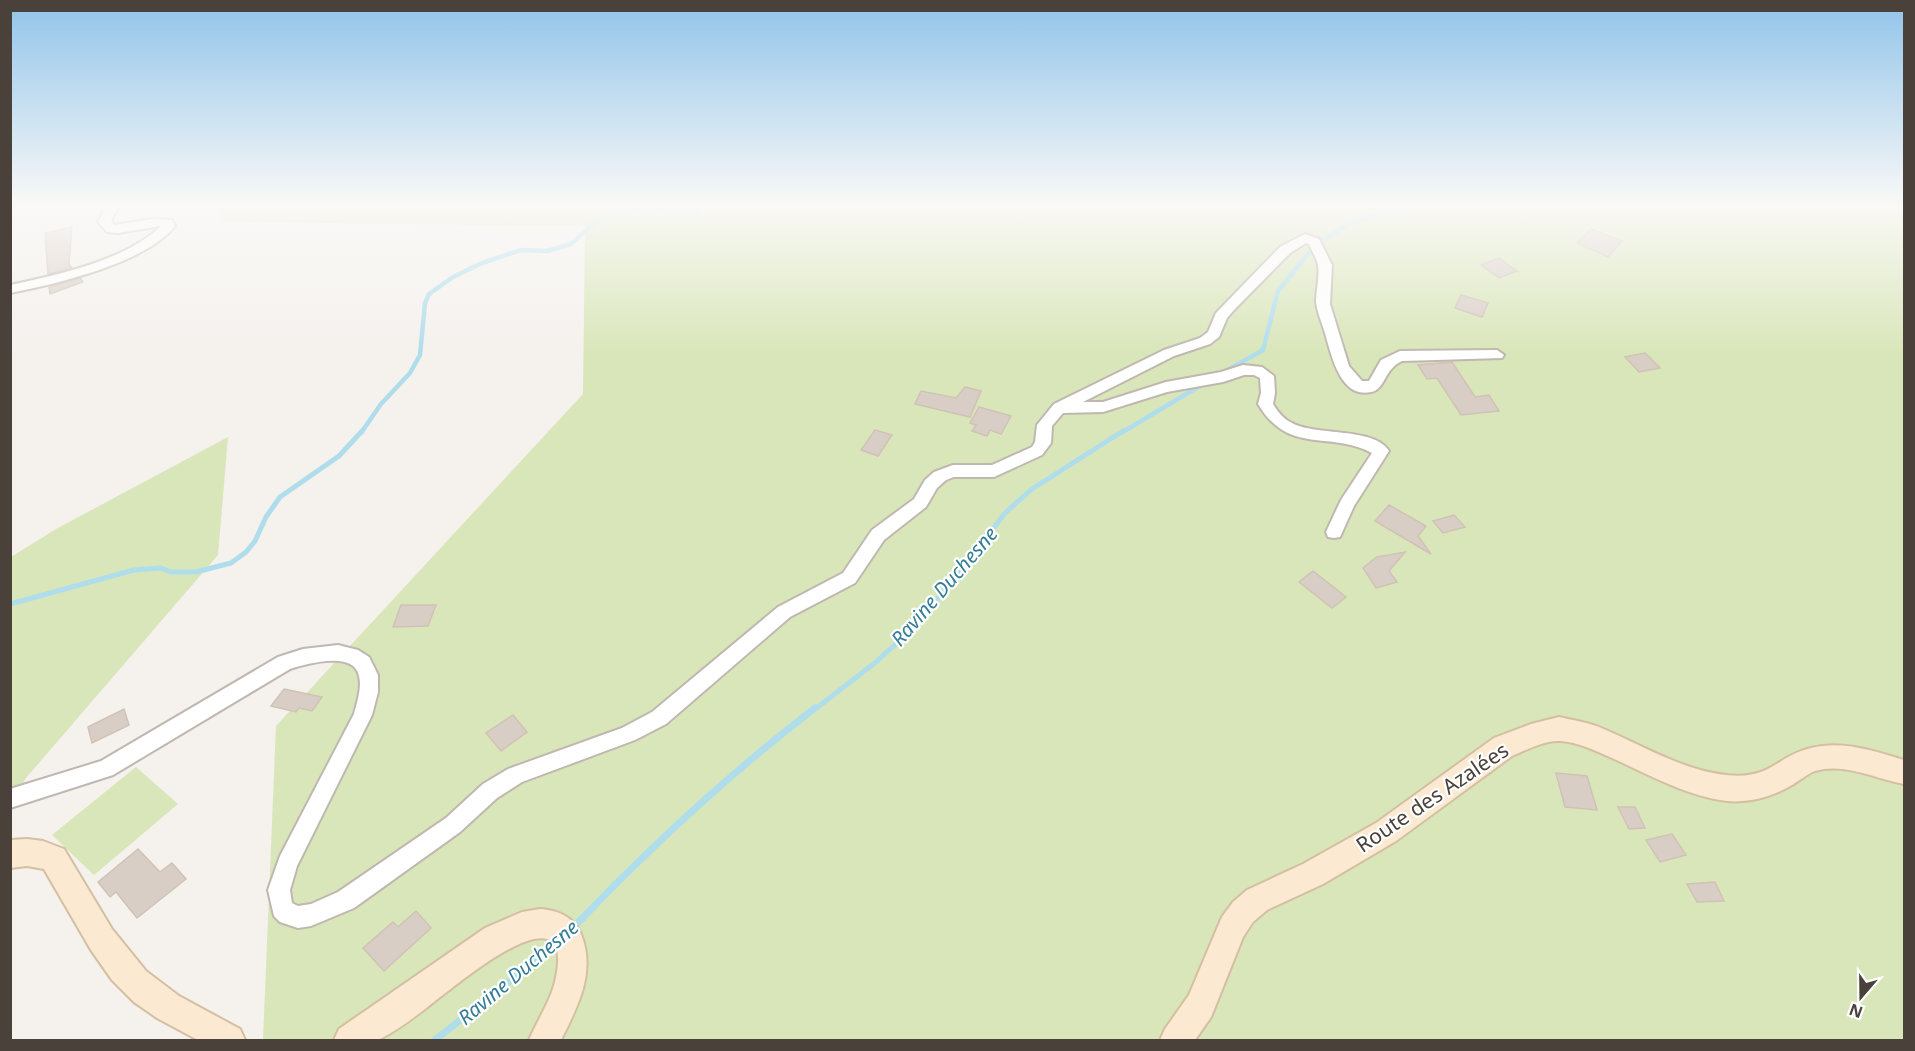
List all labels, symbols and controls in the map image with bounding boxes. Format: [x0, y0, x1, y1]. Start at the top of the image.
water label: Ravine Duchesne [885, 521, 1003, 651]
street label: Route des Azalées [1350, 736, 1514, 858]
water label: Ravine Duchesne [452, 913, 584, 1030]
north arrow [1831, 967, 1891, 1027]
text: N [1846, 999, 1866, 1024]

